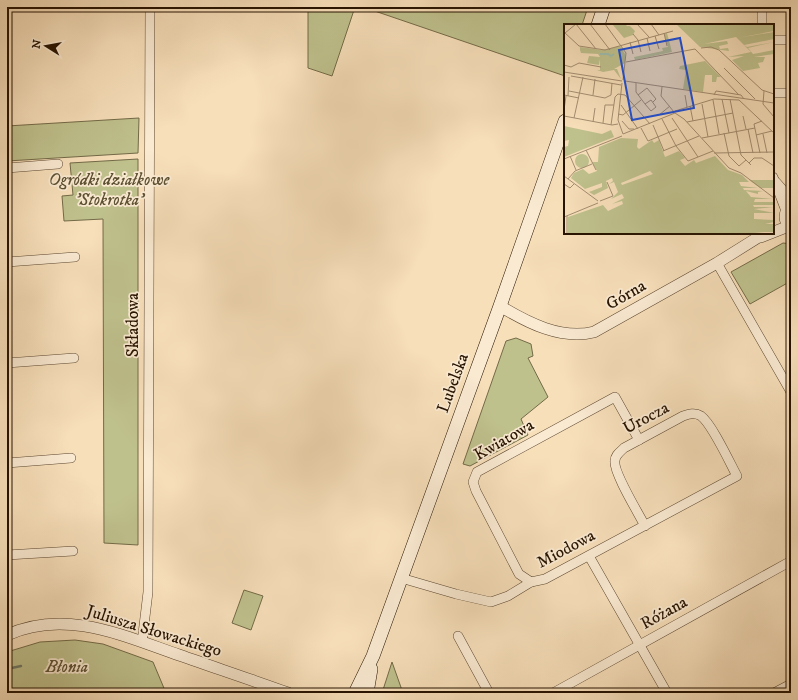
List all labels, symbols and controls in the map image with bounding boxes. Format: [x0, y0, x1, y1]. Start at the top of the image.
inset map [564, 24, 774, 234]
north arrow [26, 26, 66, 66]
text: N [29, 39, 45, 50]
park label: Ogródki działkowe 'Stokrotka' [49, 169, 170, 211]
street label: Górna [602, 274, 651, 315]
street label: Składowa [122, 292, 144, 357]
street label: Lubelska [432, 349, 474, 416]
street label: Urocza [619, 396, 674, 439]
street label: Kwiatowa [470, 414, 539, 466]
street label: Miodowa [533, 524, 600, 574]
street label: Różana [637, 591, 692, 635]
street label: Juliusza Słowackiego [82, 599, 224, 662]
park label: Błonia [45, 656, 88, 678]

